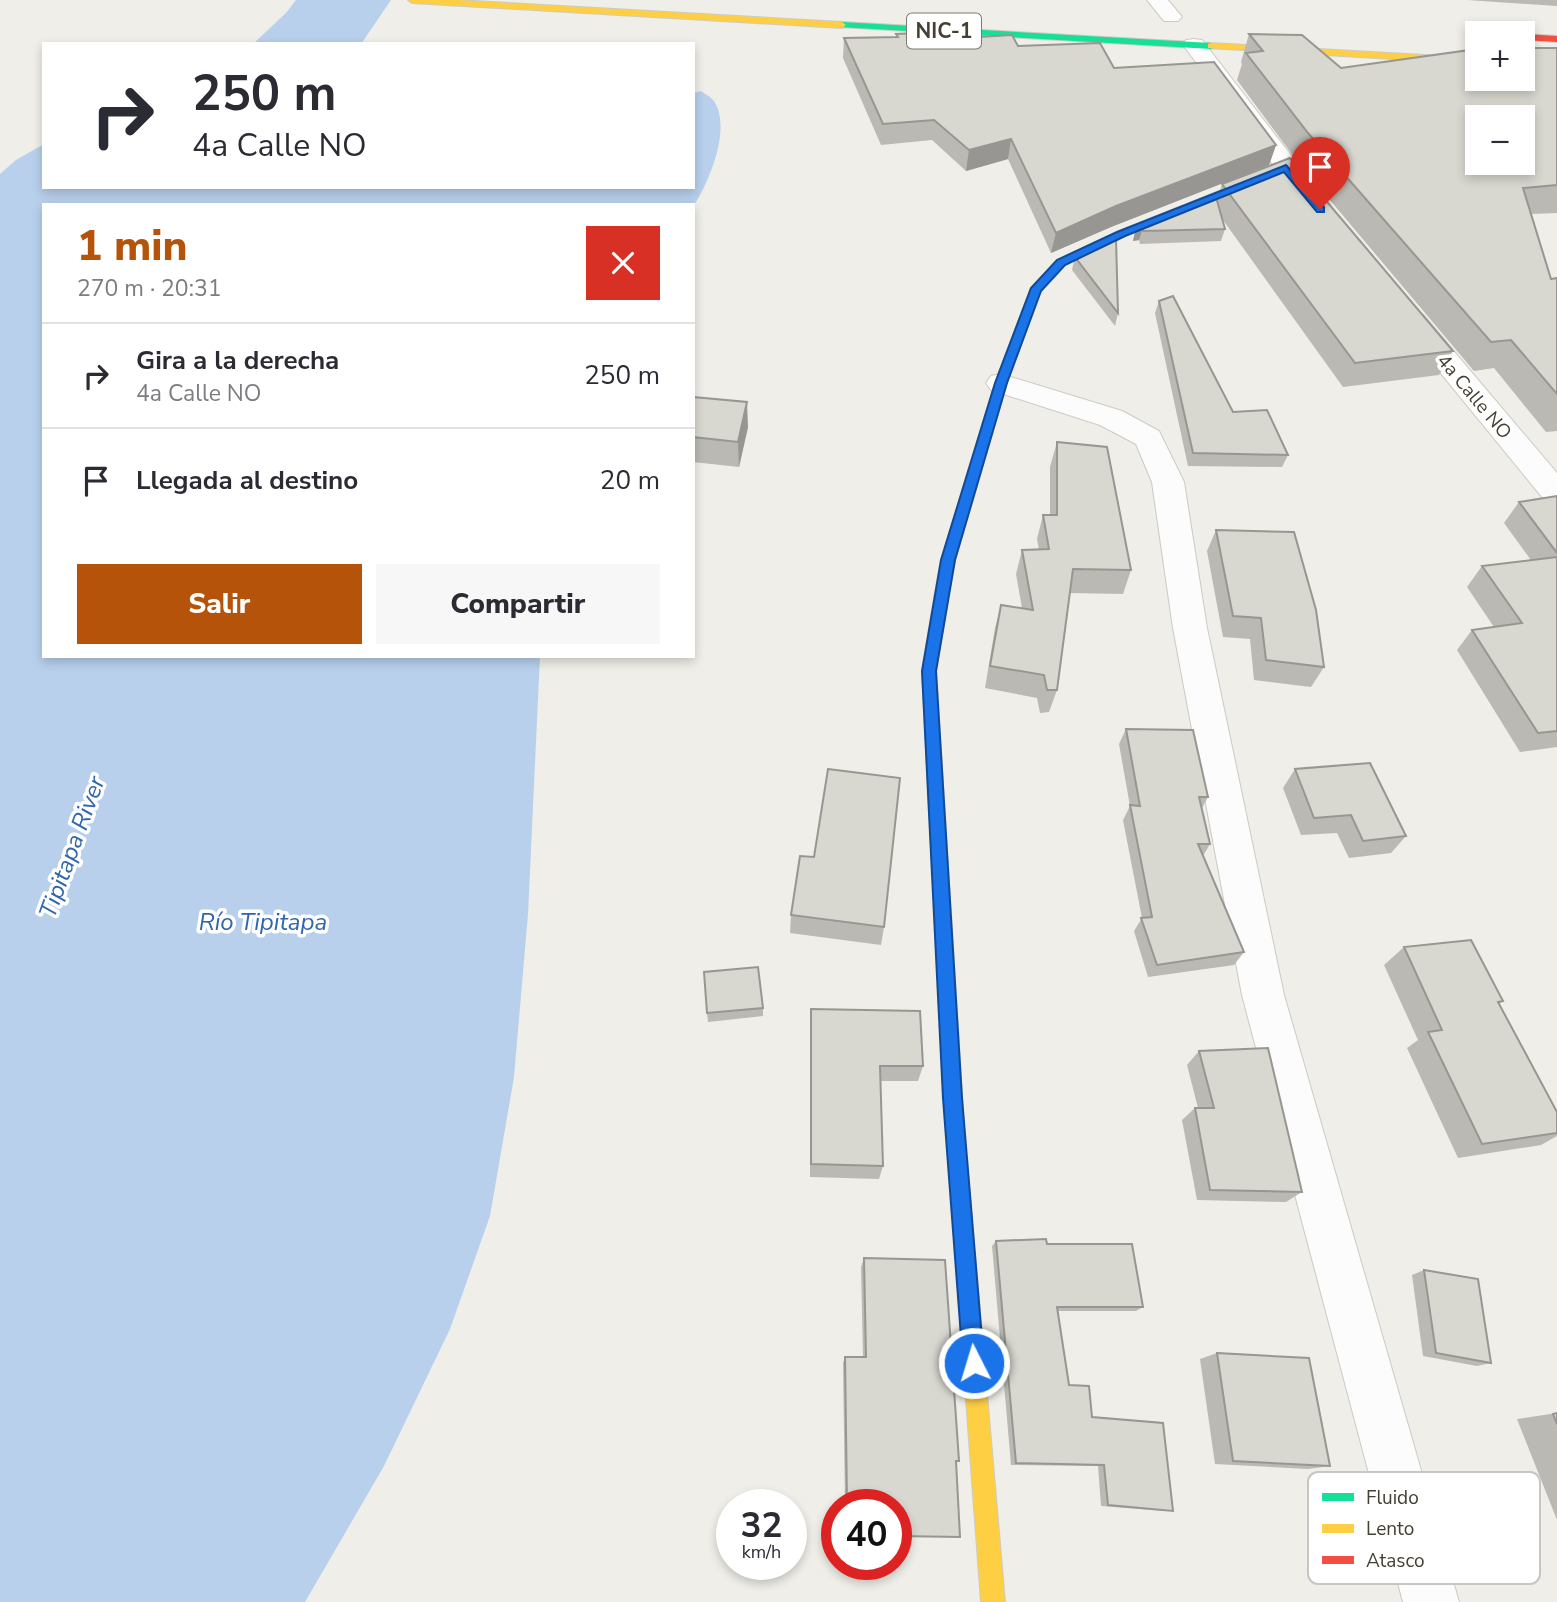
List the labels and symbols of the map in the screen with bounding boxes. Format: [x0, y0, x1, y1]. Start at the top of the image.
road number: NIC-1 [907, 14, 981, 48]
pin [1290, 137, 1350, 209]
street label: 4a Calle NO [1431, 349, 1518, 445]
water label: Tipitapa River [32, 770, 113, 922]
water label: Río Tipitapa [199, 906, 327, 938]
position arrow [937, 1326, 1011, 1400]
legend [1308, 1472, 1540, 1584]
text: Fluido [1366, 1485, 1419, 1511]
speed limit sign: 40 [821, 1489, 912, 1580]
text: Lento [1366, 1516, 1414, 1542]
text: Atasco [1366, 1548, 1425, 1574]

